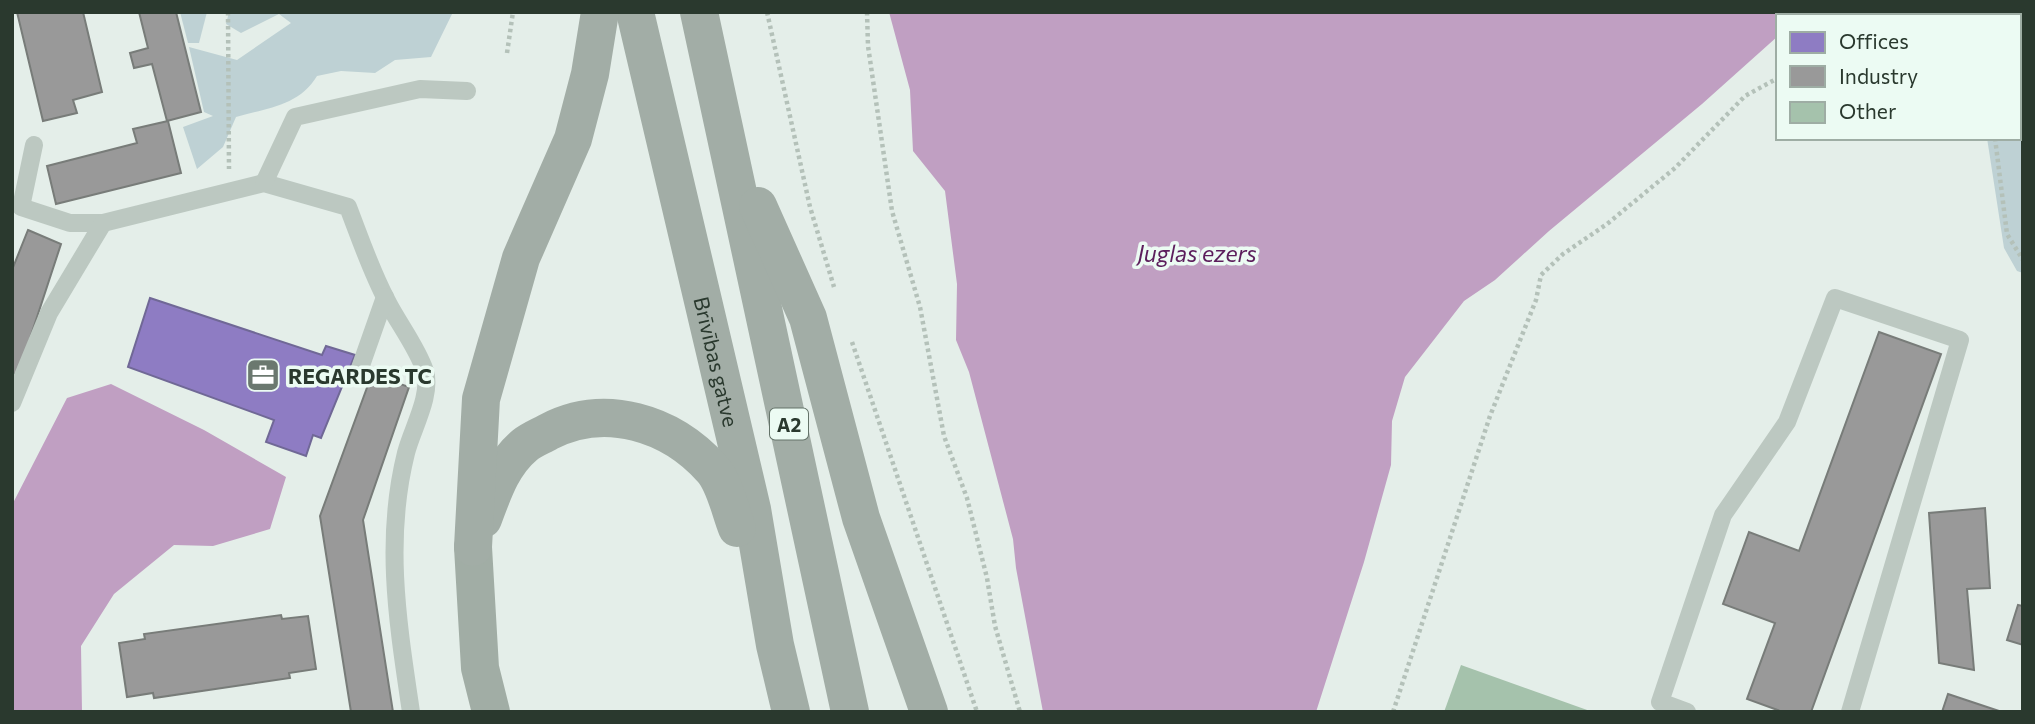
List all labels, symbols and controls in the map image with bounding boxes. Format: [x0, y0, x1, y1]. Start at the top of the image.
legend [1776, 14, 2021, 140]
text: Offices [1839, 28, 1909, 53]
text: Industry [1839, 63, 1918, 88]
text: Other [1839, 98, 1896, 123]
water label: Juglas ezers [1135, 239, 1257, 267]
street label: Brīvības gatve [690, 294, 745, 429]
office icon: REGARDES TC [244, 356, 282, 394]
place label: REGARDES TC [288, 363, 432, 388]
road number: A2 [770, 408, 808, 440]

